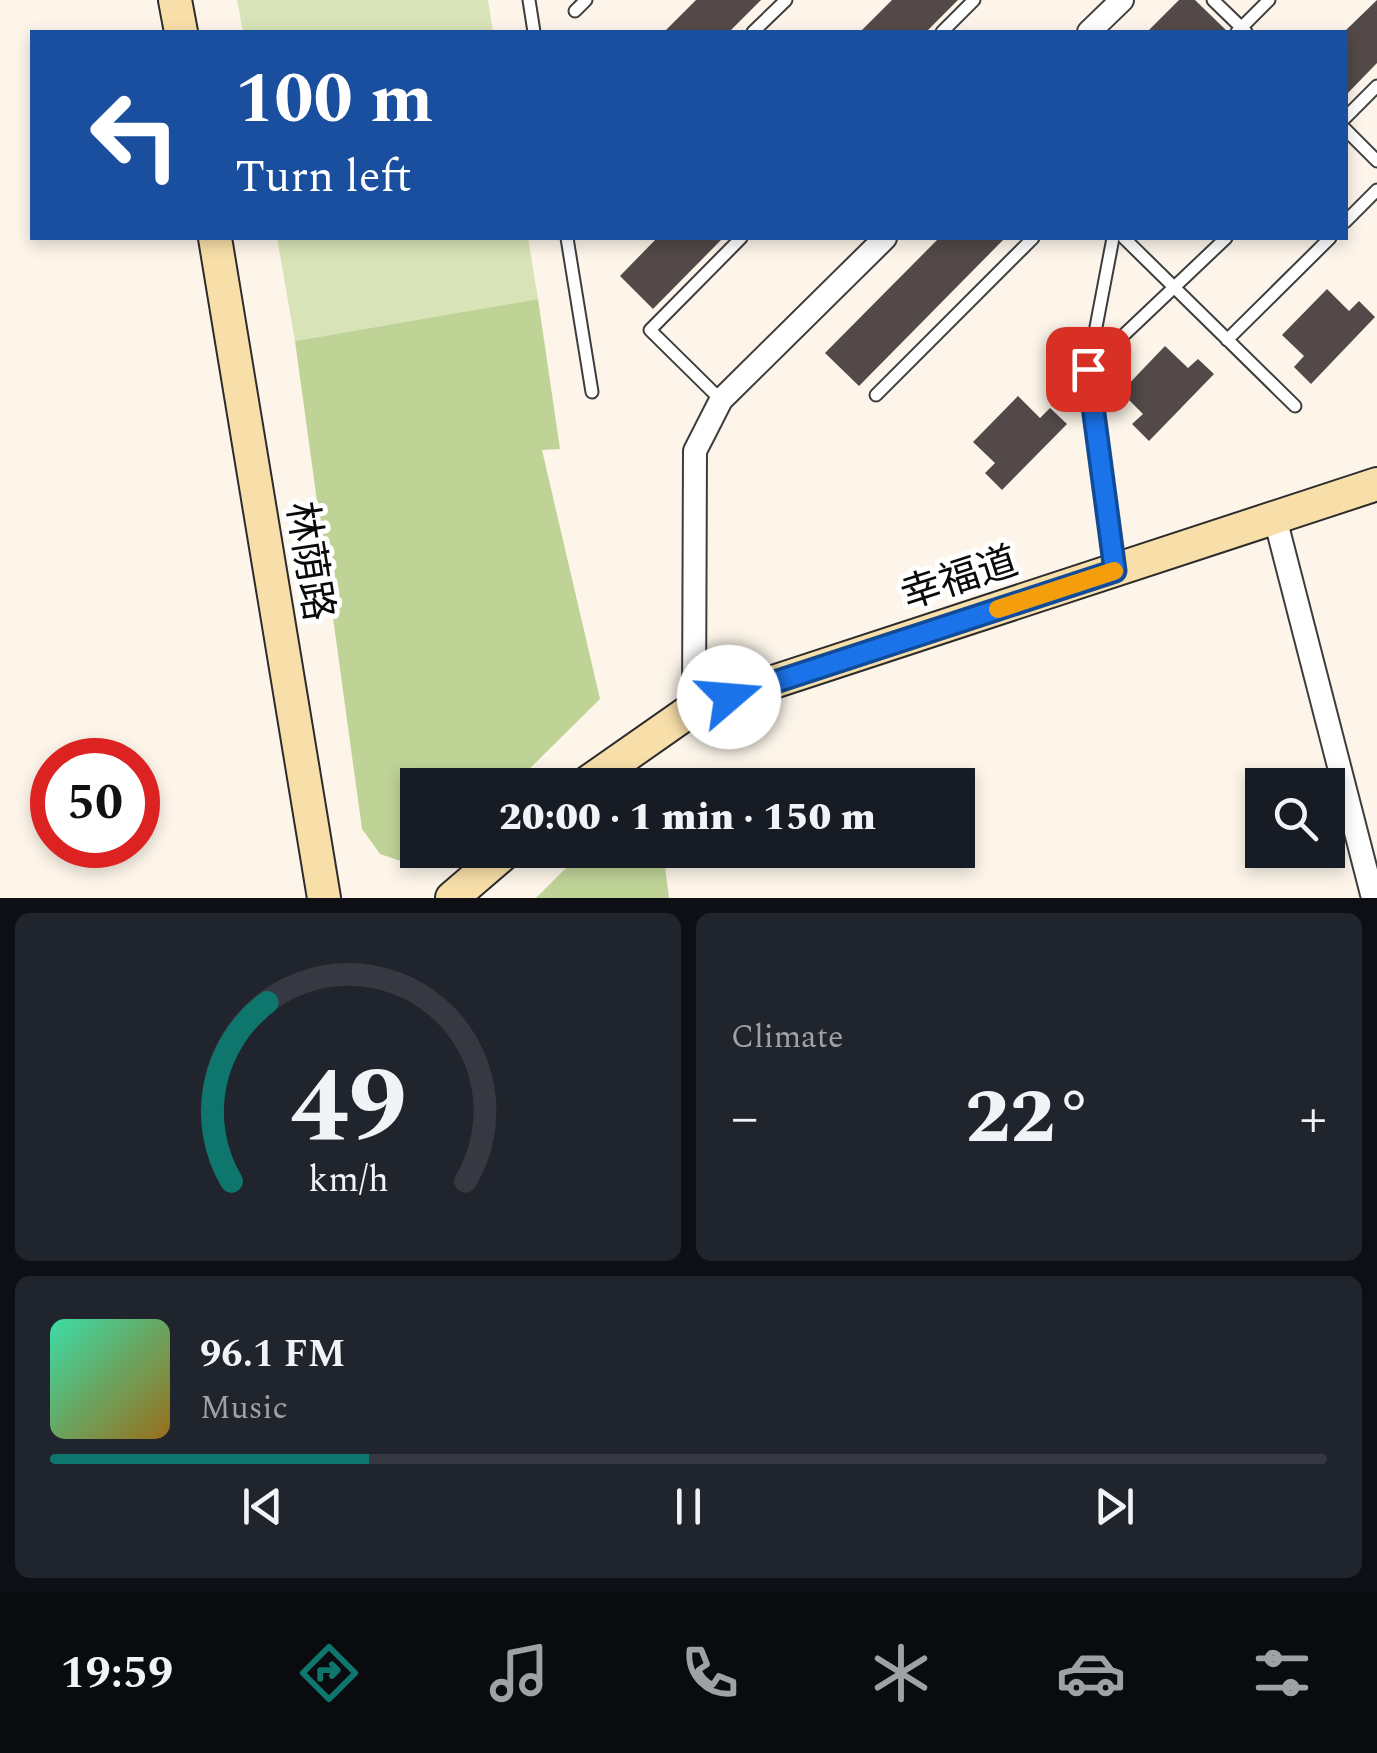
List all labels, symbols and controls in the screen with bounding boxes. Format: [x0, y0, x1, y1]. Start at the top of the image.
text: 100 m [235, 47, 433, 153]
icon: left [70, 70, 200, 200]
text: Turn left [235, 143, 412, 212]
pin [1046, 327, 1131, 412]
icon: arrive [1061, 342, 1116, 397]
street label: 林荫路 [269, 497, 348, 625]
street label: 幸福道 [893, 532, 1026, 627]
position arrow [677, 645, 781, 749]
speed limit sign: 50 [30, 738, 160, 868]
map controls [1245, 768, 1345, 868]
button: search [1245, 768, 1345, 868]
text: 20:00 · 1 min · 150 m [499, 789, 876, 847]
text: Climate [731, 1013, 843, 1062]
text: 49 [290, 1029, 406, 1187]
text: 22° [965, 1062, 1093, 1176]
text: − [731, 1077, 759, 1160]
text: + [1299, 1077, 1327, 1160]
text: km/h [308, 1153, 388, 1208]
text: 96.1 FM [200, 1326, 345, 1384]
text: Music [200, 1384, 288, 1433]
icon: previous [235, 1479, 290, 1534]
icon: pause [661, 1479, 716, 1534]
icon: next [1087, 1479, 1142, 1534]
icon: directions [294, 1638, 364, 1708]
icon: music [484, 1638, 554, 1708]
icon: phone [675, 1638, 745, 1708]
icon: climate [866, 1638, 936, 1708]
icon: car [1056, 1638, 1126, 1708]
icon: filters [1247, 1638, 1317, 1708]
text: 19:59 [60, 1639, 173, 1708]

